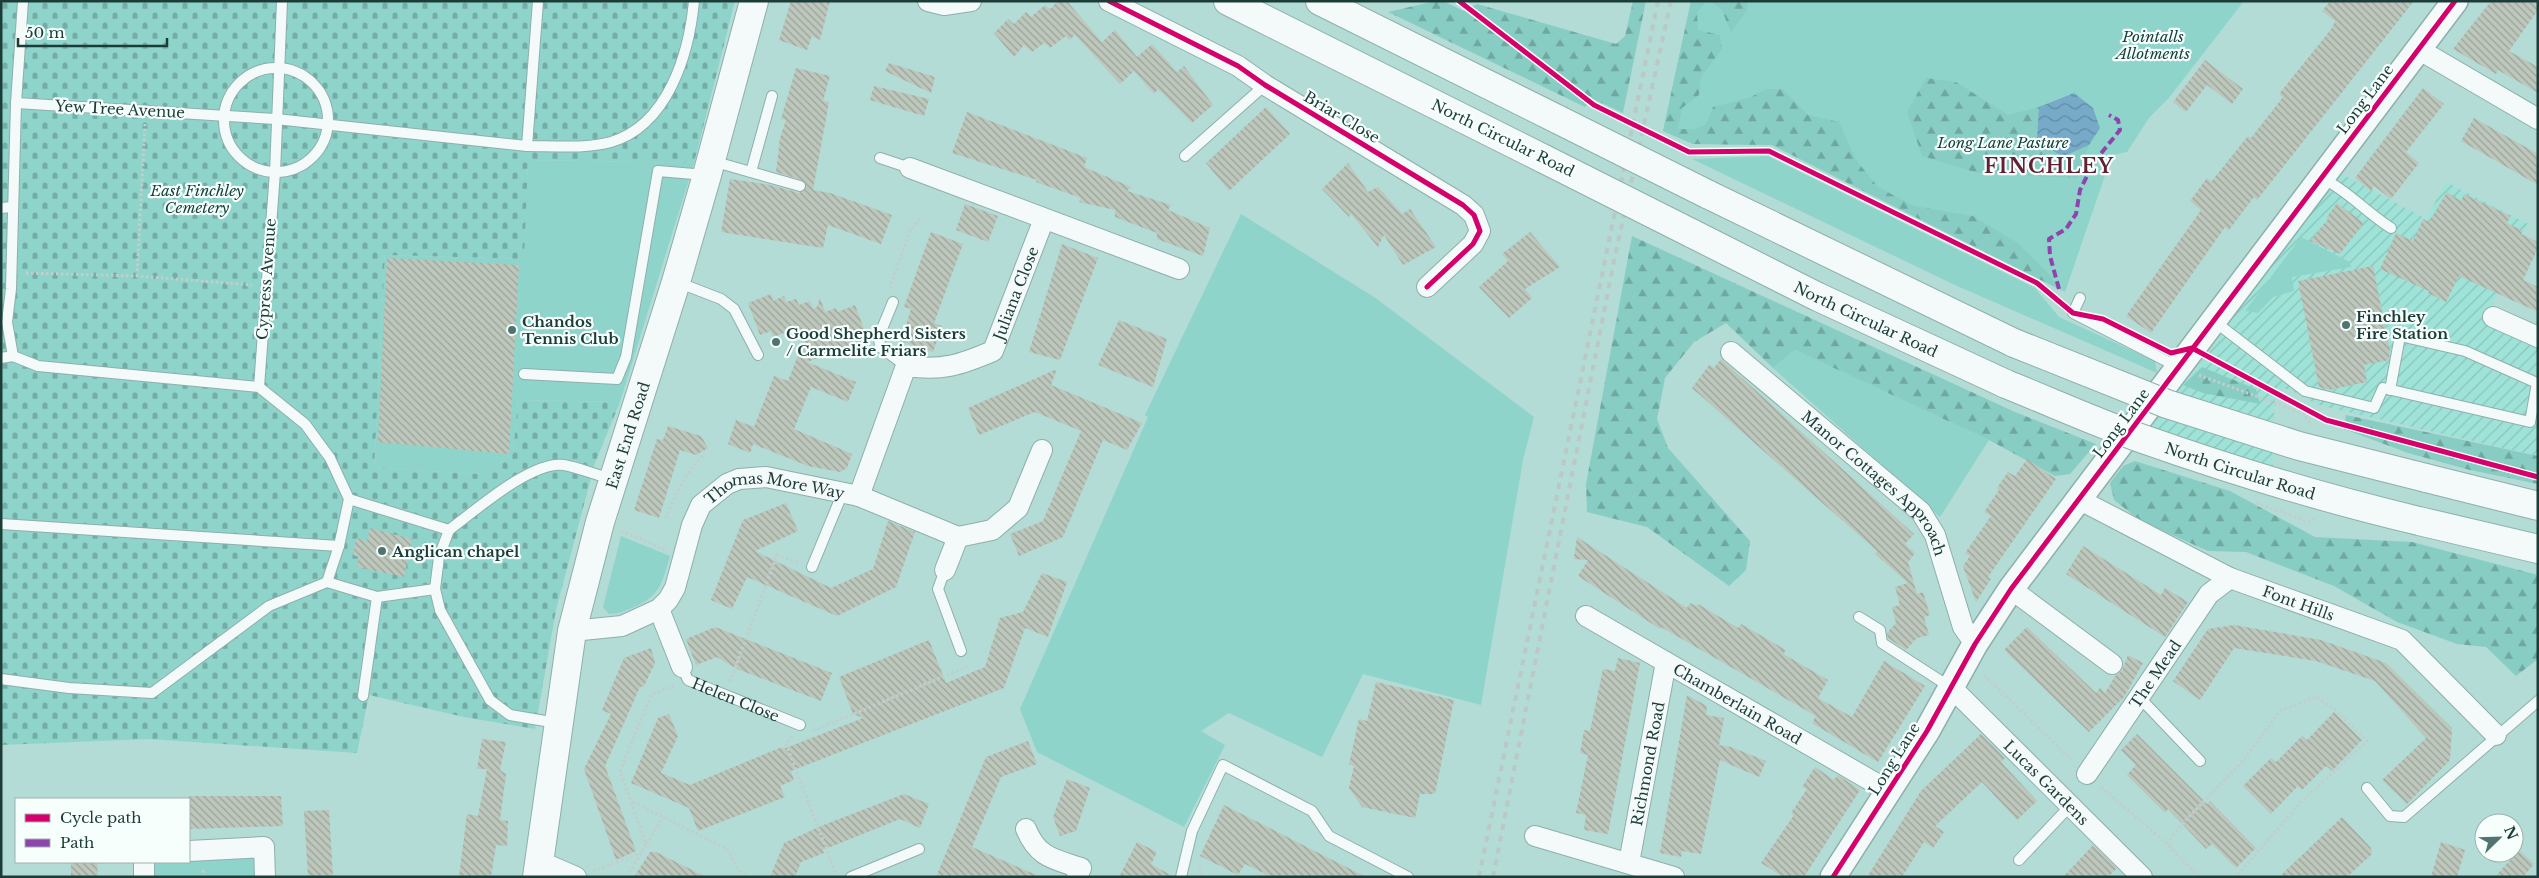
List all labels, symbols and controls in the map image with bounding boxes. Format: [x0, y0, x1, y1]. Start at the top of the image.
scale bar [18, 15, 166, 47]
text: 50 m [25, 23, 65, 42]
park label: Pointalls Allotments [2114, 27, 2190, 63]
street label: Long Lane [2333, 60, 2397, 138]
street label: Briar Close [1301, 87, 1383, 147]
street label: North Circular Road [1428, 95, 1578, 181]
street label: Yew Tree Avenue [54, 96, 185, 122]
park label: Long Lane Pasture [1936, 133, 2069, 152]
district label: FINCHLEY [1984, 154, 2114, 178]
park label: East Finchley Cemetery [149, 181, 244, 217]
street label: Cypress Avenue [252, 218, 280, 340]
street label: Juliana Close [988, 244, 1042, 345]
street label: North Circular Road [1791, 277, 1941, 361]
place label: Finchley Fire Station [2356, 307, 2448, 343]
place label: Chandos Tennis Club [522, 312, 619, 348]
marker: Finchley Fire Station [2340, 319, 2352, 331]
marker: Chandos Tennis Club [506, 324, 518, 336]
place label: Good Shepherd Sisters / Carmelite Friars [786, 324, 966, 360]
marker: Good Shepherd Sisters / Carmelite Friars [770, 336, 782, 348]
street label: East End Road [602, 379, 653, 491]
street label: Long Lane [2089, 384, 2153, 462]
street label: Manor Cottages Approach [1798, 406, 1950, 558]
street label: North Circular Road [2163, 438, 2318, 503]
street label: Thomas More Way [700, 467, 847, 508]
place label: Anglican chapel [391, 542, 520, 561]
marker: Anglican chapel [376, 545, 388, 557]
street label: Font Hills [2260, 581, 2337, 624]
street label: The Mead [2125, 636, 2185, 712]
street label: Chamberlain Road [1670, 659, 1805, 748]
street label: Helen Close [690, 673, 782, 725]
street label: Richmond Road [1627, 700, 1668, 827]
street label: Long Lane [1864, 719, 1924, 799]
street label: Lucas Gardens [2000, 736, 2094, 829]
legend [15, 798, 190, 863]
text: Cycle path [60, 808, 142, 827]
north arrow [2474, 813, 2524, 863]
text: N [2500, 823, 2522, 842]
text: Path [60, 833, 94, 852]

